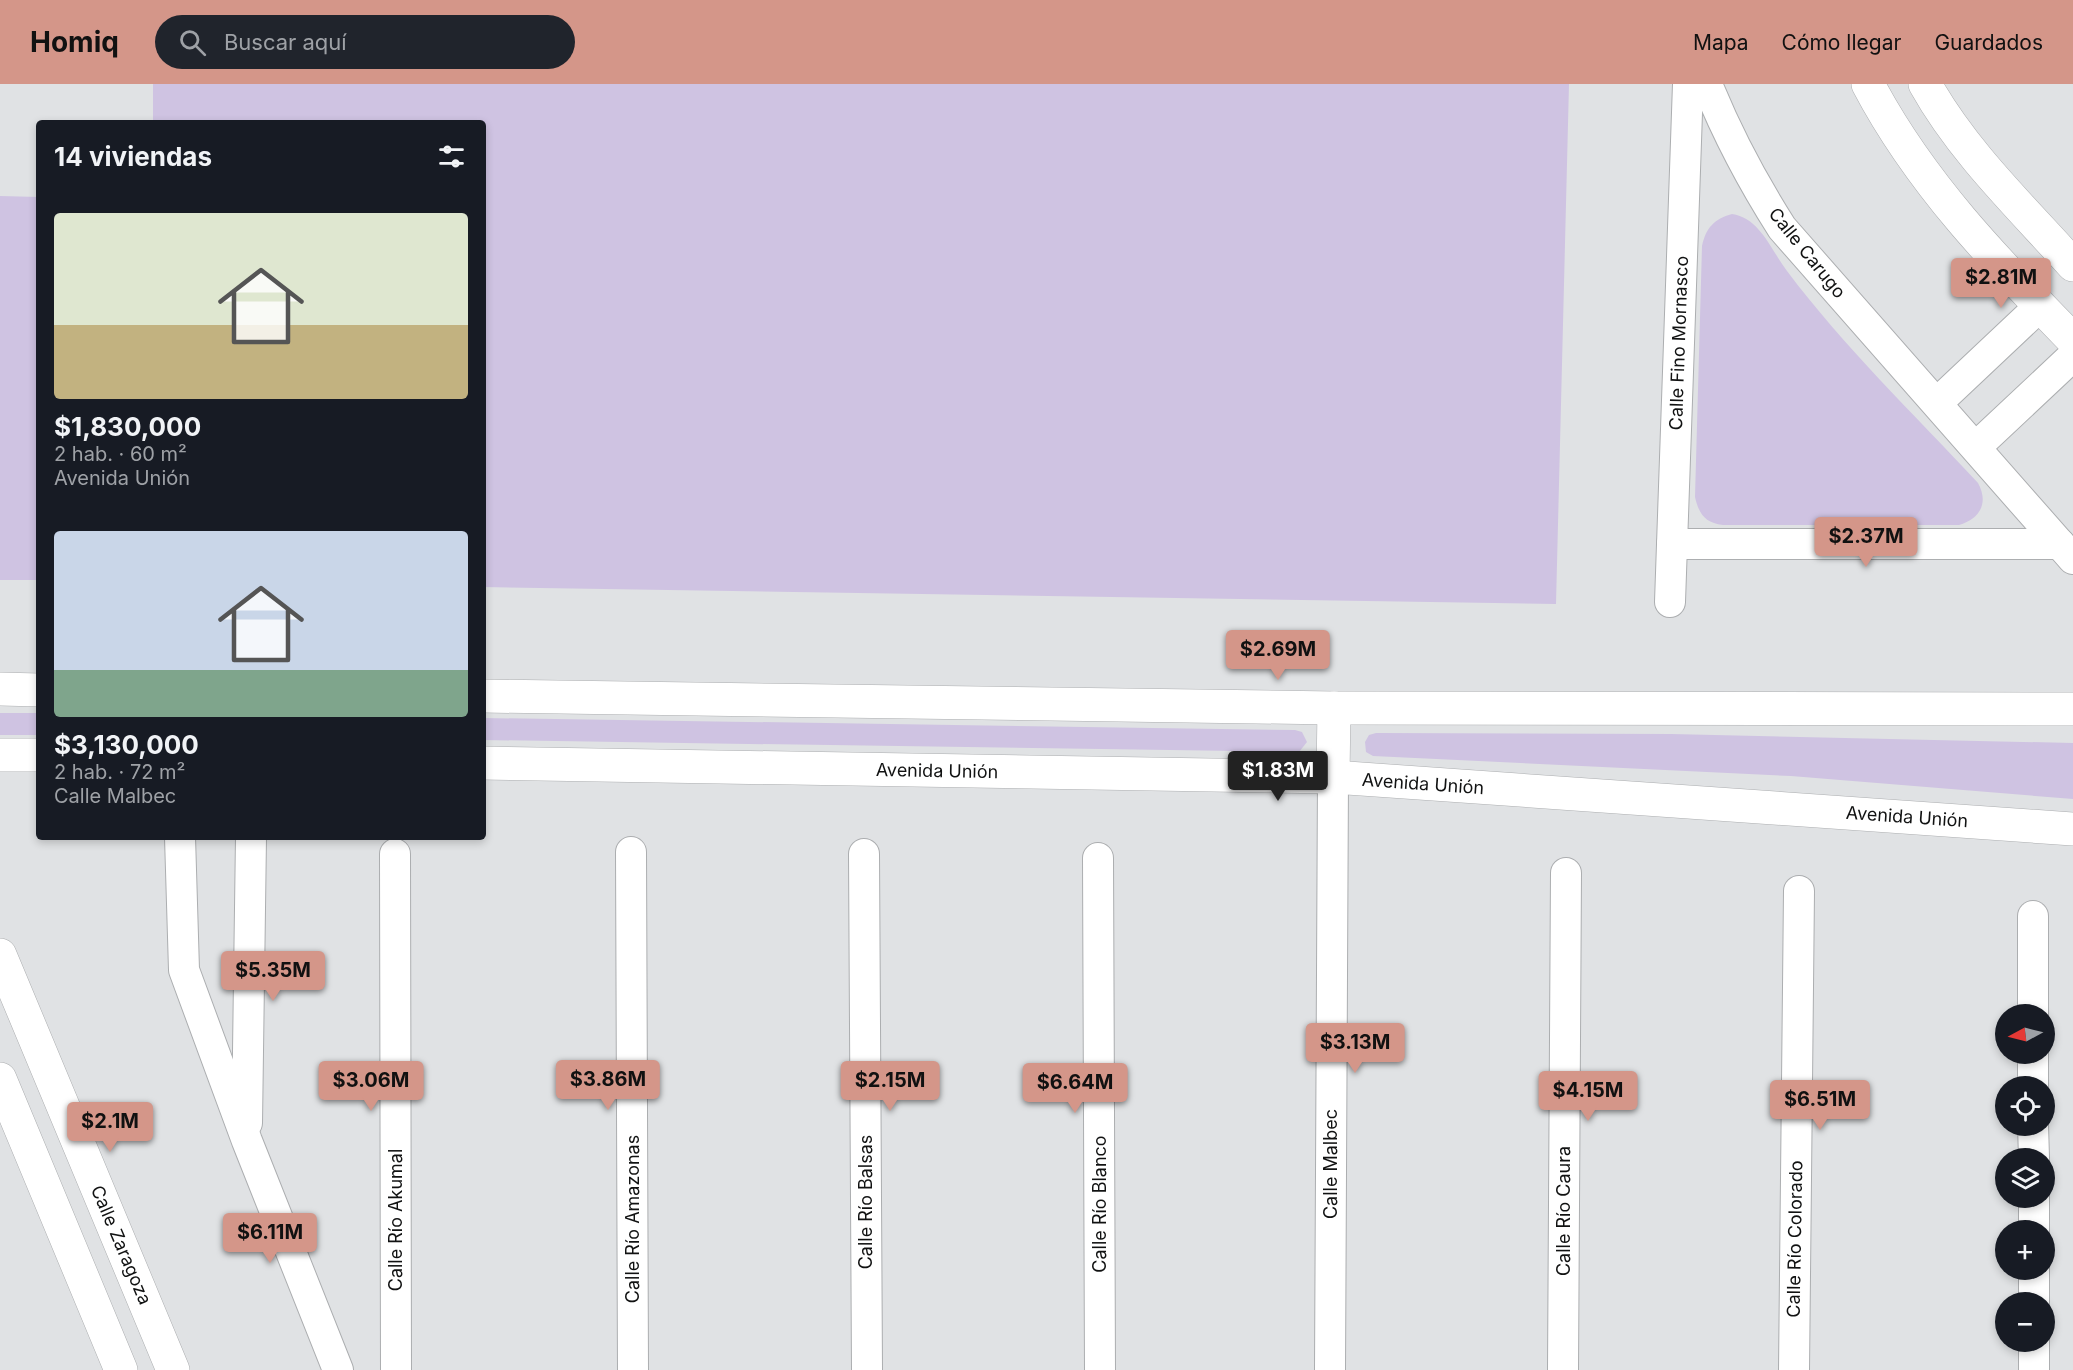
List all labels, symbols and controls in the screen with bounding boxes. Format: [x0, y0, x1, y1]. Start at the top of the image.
search box [155, 15, 575, 69]
text: Homiq [30, 25, 119, 59]
icon: search [176, 26, 209, 59]
text: Buscar aquí [224, 29, 347, 55]
text: Mapa [1693, 30, 1749, 55]
text: Cómo llegar [1782, 30, 1901, 55]
text: Guardados [1934, 30, 2043, 55]
icon: filters [435, 140, 468, 173]
text: 14 viviendas [54, 141, 212, 172]
street label: Calle Carugo [1765, 203, 1850, 302]
icon: home [207, 252, 315, 360]
street label: Calle Fino Mornasco [1665, 255, 1692, 431]
pin: $2.81M [1952, 258, 2050, 309]
text: $2.81M [1965, 265, 2037, 289]
text: $1,830,000 [54, 411, 201, 442]
text: 2 hab. · 60 m² [54, 442, 187, 466]
text: Avenida Unión [54, 466, 190, 490]
pin: $2.37M [1817, 517, 1915, 568]
text: $2.37M [1828, 524, 1904, 548]
icon: home [207, 570, 315, 678]
pin: $2.69M [1229, 630, 1327, 681]
text: $2.69M [1240, 637, 1316, 661]
text: $3,130,000 [54, 729, 199, 760]
pin: $1.83M [1229, 751, 1327, 802]
text: $1.83M [1242, 758, 1314, 782]
street label: Avenida Unión [876, 759, 998, 782]
text: 2 hab. · 72 m² [54, 760, 185, 784]
street label: Avenida Unión [1361, 769, 1485, 798]
text: Calle Malbec [54, 784, 176, 808]
street label: Avenida Unión [1845, 802, 1969, 831]
pin: $5.35M [224, 951, 322, 1002]
text: $5.35M [235, 958, 311, 982]
north arrow [1995, 1004, 2055, 1064]
map controls [1995, 1004, 2055, 1352]
pin: $3.13M [1306, 1023, 1404, 1074]
text: $3.13M [1320, 1030, 1390, 1054]
pin: $3.86M [559, 1060, 657, 1111]
pin: $3.06M [322, 1061, 420, 1112]
pin: $2.15M [841, 1061, 939, 1112]
pin: $6.64M [1026, 1063, 1124, 1114]
text: $3.86M [570, 1067, 646, 1091]
text: $3.06M [333, 1068, 409, 1092]
text: $2.15M [855, 1068, 925, 1092]
text: $6.64M [1037, 1070, 1113, 1094]
pin: $4.15M [1539, 1071, 1637, 1122]
button: locate [1995, 1076, 2055, 1136]
text: $4.15M [1553, 1078, 1623, 1102]
pin: $6.51M [1771, 1080, 1869, 1131]
text: $6.51M [1784, 1087, 1856, 1111]
pin: $2.1M [68, 1102, 152, 1153]
text: $2.1M [81, 1109, 139, 1133]
street label: Calle Malbec [1320, 1109, 1341, 1219]
street label: Calle Río Amazonas [622, 1135, 643, 1303]
street label: Calle Río Balsas [855, 1135, 876, 1269]
street label: Calle Río Blanco [1089, 1135, 1110, 1273]
street label: Calle Río Caura [1553, 1146, 1574, 1276]
button: layers [1995, 1148, 2055, 1208]
street label: Calle Río Akumal [385, 1149, 406, 1291]
street label: Calle Río Colorado [1783, 1160, 1806, 1318]
street label: Calle Zaragoza [87, 1182, 156, 1308]
pin: $6.11M [221, 1213, 319, 1264]
text: $6.11M [237, 1220, 303, 1244]
button: + [1995, 1220, 2055, 1280]
button: − [1995, 1292, 2055, 1352]

